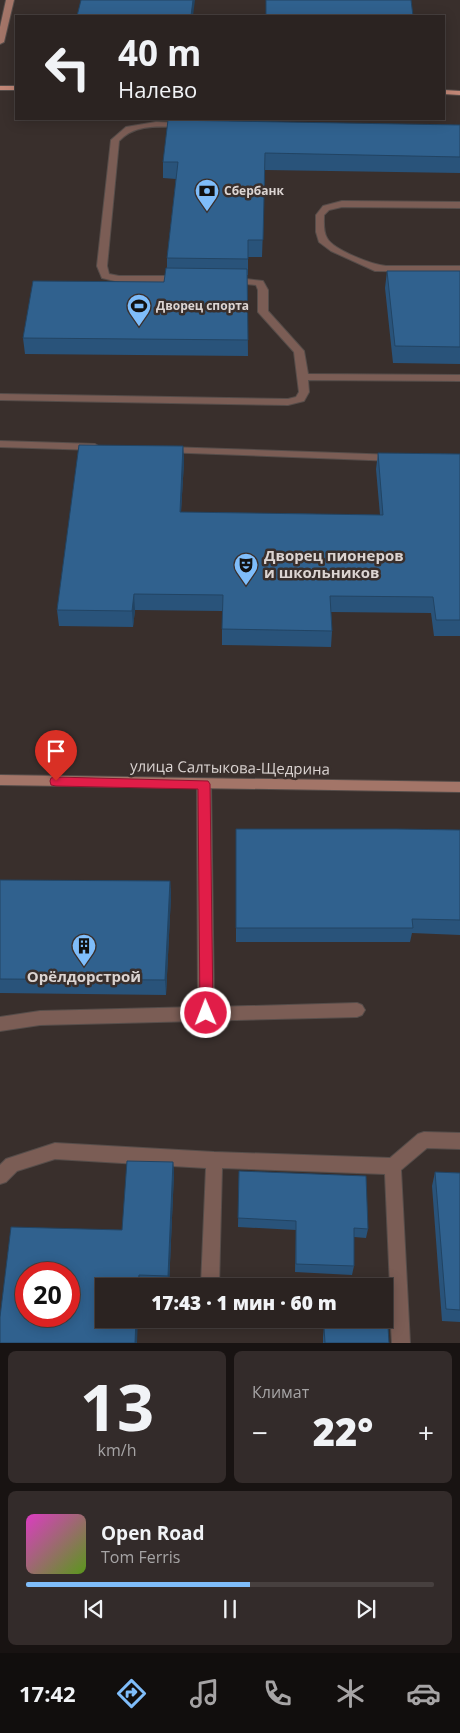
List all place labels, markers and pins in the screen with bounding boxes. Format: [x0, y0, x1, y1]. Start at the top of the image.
bank icon: Сбербанк [194, 178, 220, 212]
place label: Сбербанк [224, 182, 284, 199]
sports icon: Дворец спорта [126, 293, 152, 327]
place label: Дворец спорта [156, 297, 249, 314]
place label: Дворец пионеров и школьников [264, 545, 404, 582]
theatre icon: Дворец пионеров и школьников [233, 552, 259, 586]
pin [35, 730, 77, 781]
building icon: Орёлдорстрой [71, 933, 97, 967]
place label: Орёлдорстрой [27, 966, 141, 986]

